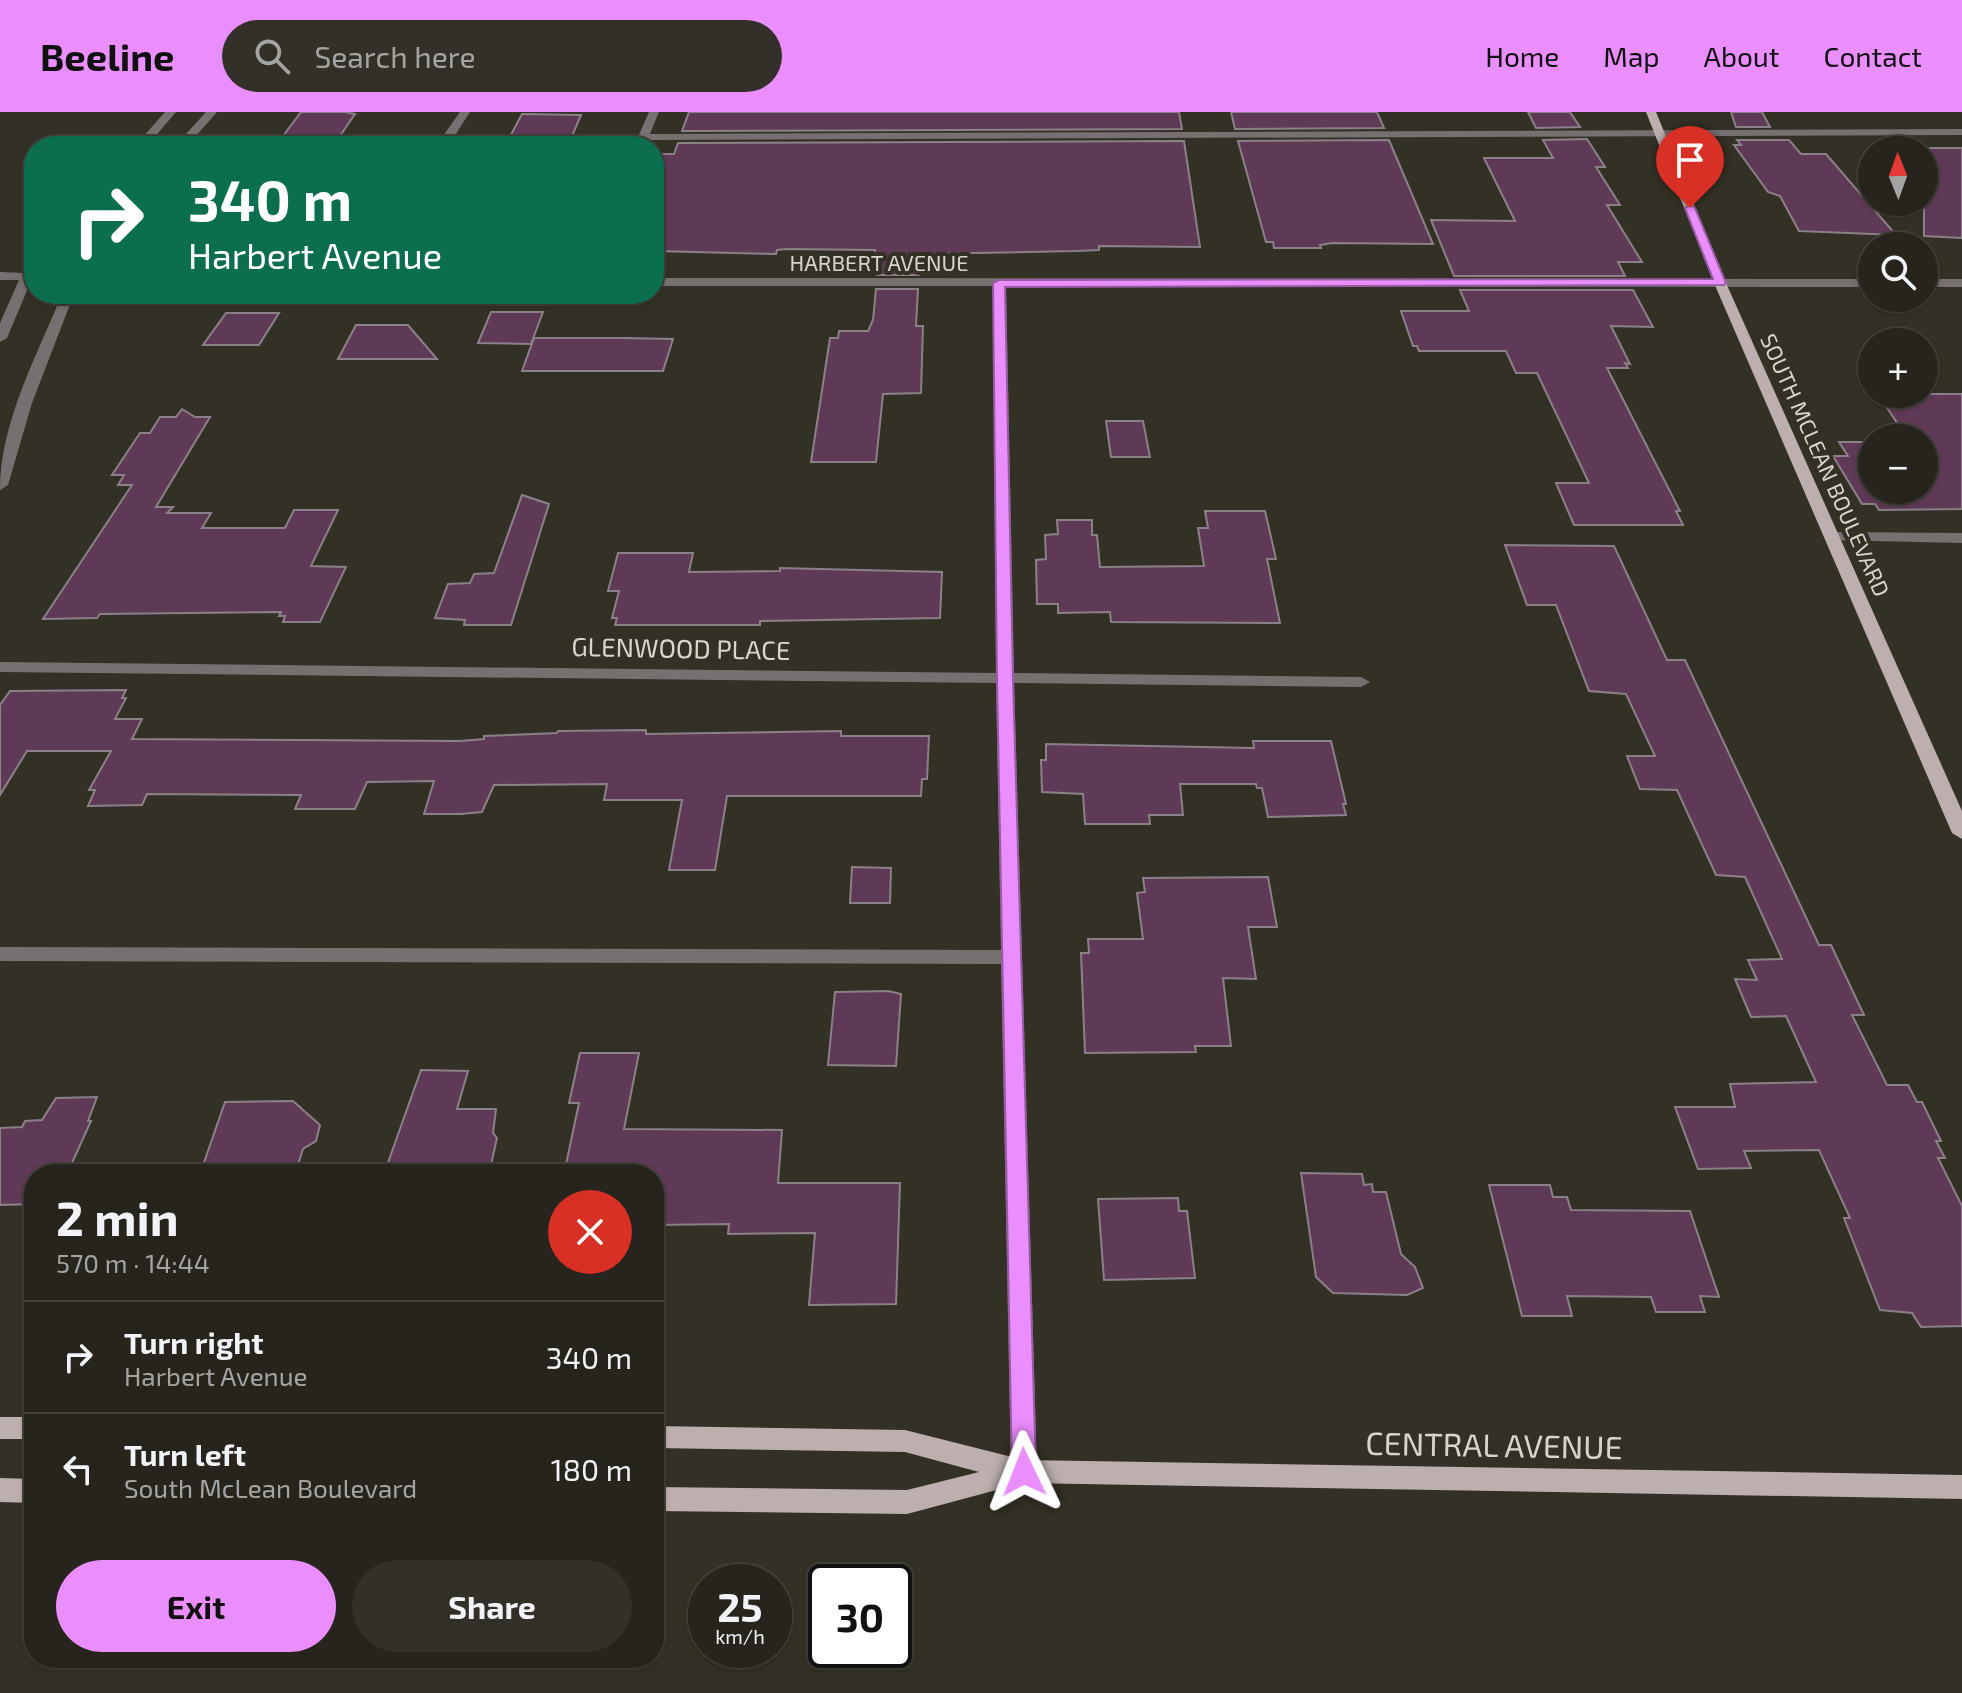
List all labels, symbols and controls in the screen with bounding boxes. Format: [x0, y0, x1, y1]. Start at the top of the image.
search box [222, 20, 782, 92]
text: Beeline [40, 33, 174, 79]
icon: search [250, 34, 294, 78]
text: Search here [314, 38, 476, 74]
text: Home [1485, 39, 1559, 73]
text: Map [1603, 39, 1660, 73]
text: About [1704, 39, 1779, 73]
text: Contact [1823, 39, 1922, 73]
pin [1656, 126, 1724, 208]
north arrow [1858, 136, 1938, 216]
map controls [1858, 136, 1938, 504]
icon: arrive [1668, 138, 1712, 182]
text: 340 m [188, 165, 352, 232]
icon: right [56, 168, 160, 272]
button: search [1858, 232, 1938, 312]
text: Harbert Avenue [188, 233, 442, 276]
street label: HARBERT AVENUE [789, 249, 969, 275]
button: + [1858, 328, 1938, 408]
street label: SOUTH MCLEAN BOULEVARD [1756, 329, 1896, 600]
button: − [1858, 424, 1938, 504]
street label: GLENWOOD PLACE [571, 630, 791, 665]
text: 2 min [56, 1188, 179, 1246]
button: close [548, 1190, 632, 1274]
text: 570 m · 14:44 [56, 1247, 210, 1278]
text: Turn right [124, 1324, 264, 1360]
icon: right [56, 1335, 100, 1379]
text: 340 m [546, 1339, 632, 1375]
text: Harbert Avenue [124, 1360, 307, 1391]
street label: CENTRAL AVENUE [1365, 1423, 1623, 1465]
position arrow [982, 1430, 1066, 1514]
text: Turn left [124, 1436, 246, 1472]
icon: left [56, 1447, 100, 1491]
text: 180 m [551, 1451, 632, 1487]
text: South McLean Boulevard [124, 1472, 417, 1503]
button: Exit [56, 1560, 336, 1652]
button: Share [352, 1560, 632, 1652]
speed limit sign: 30 [808, 1564, 912, 1668]
text: 25 [717, 1582, 763, 1630]
text: km/h [715, 1624, 765, 1648]

